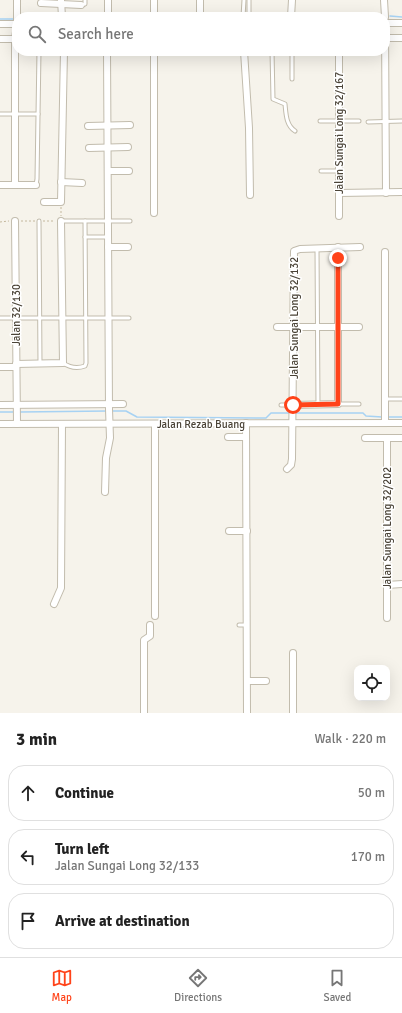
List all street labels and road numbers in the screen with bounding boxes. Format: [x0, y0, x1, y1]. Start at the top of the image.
street label: Jalan Sungai Long 32/167 [333, 72, 346, 194]
street label: Jalan Sungai Long 32/132 [288, 257, 301, 379]
street label: Jalan 32/130 [10, 284, 23, 346]
street label: Jalan Rezab Buang [157, 418, 245, 431]
street label: Jalan Sungai Long 32/202 [381, 467, 394, 589]

